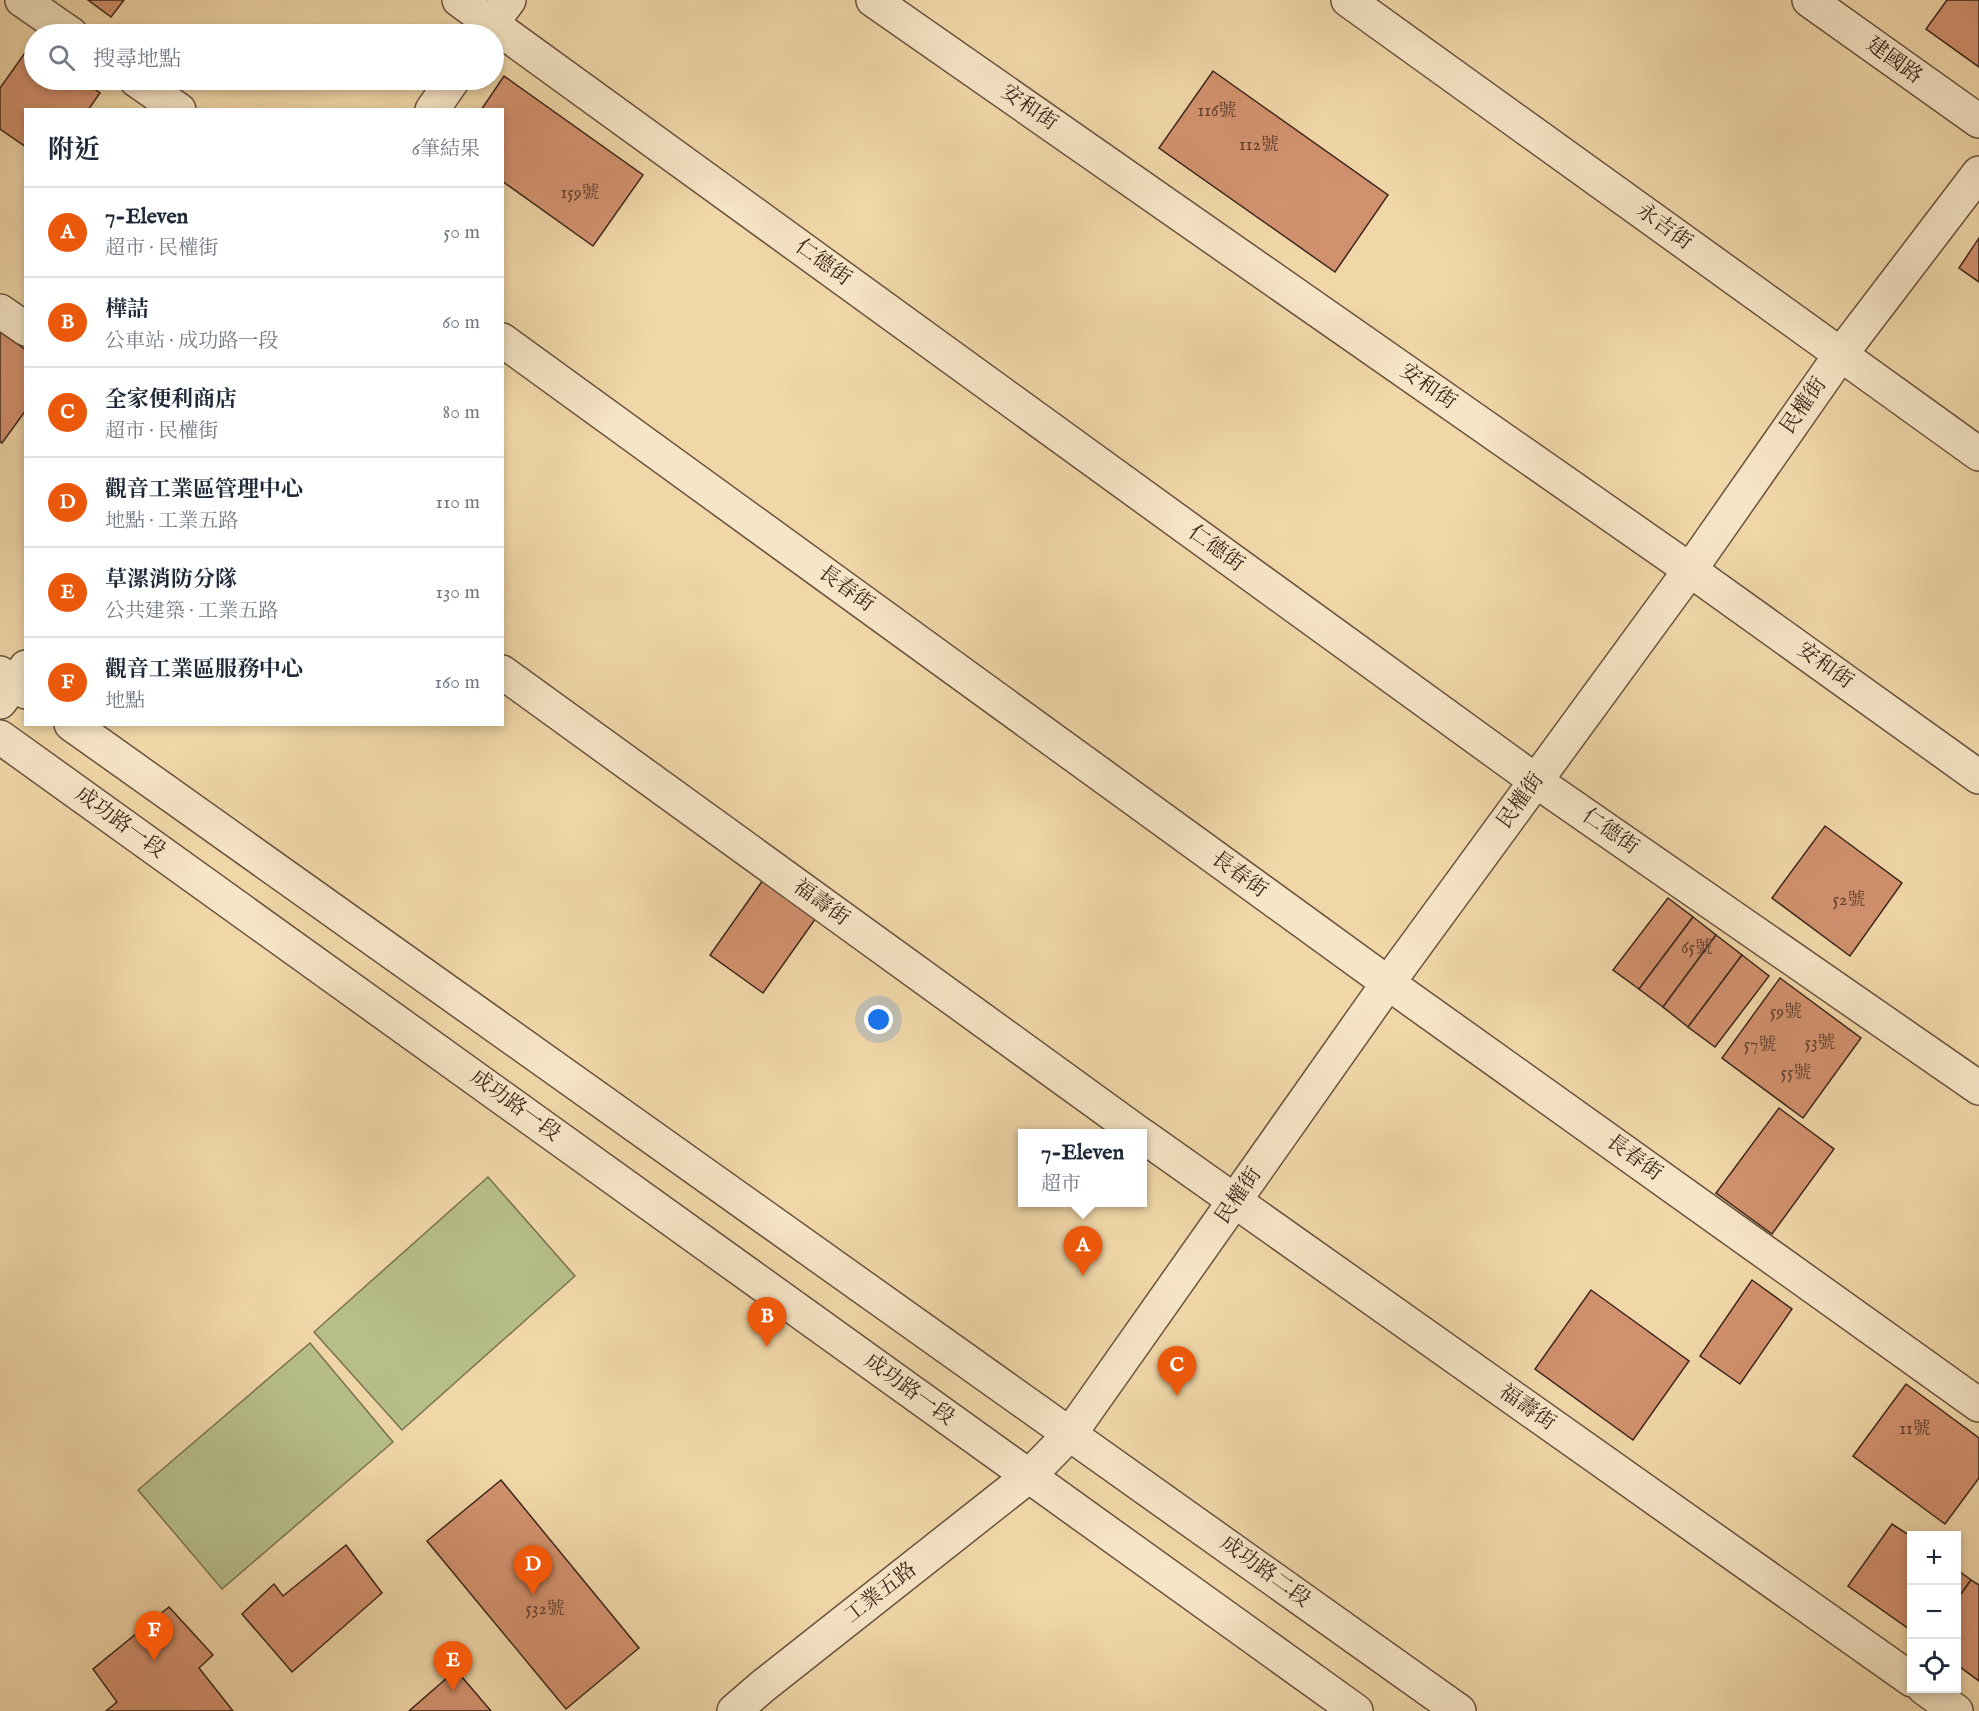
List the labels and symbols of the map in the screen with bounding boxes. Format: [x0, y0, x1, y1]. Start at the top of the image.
street label: 建國路 [1861, 32, 1927, 90]
street label: 安和街 [995, 79, 1063, 137]
house number: 116號 [1197, 100, 1237, 123]
house number: 112號 [1239, 134, 1279, 157]
house number: 159號 [560, 182, 600, 205]
street label: 永吉街 [1631, 198, 1697, 256]
street label: 仁德街 [790, 234, 856, 292]
street label: 安和街 [1394, 358, 1462, 416]
street label: 民權街 [1775, 372, 1833, 440]
street label: 仁德街 [1183, 520, 1249, 578]
street label: 長春街 [813, 560, 879, 618]
street label: 安和街 [1792, 637, 1858, 695]
street label: 民權街 [1492, 768, 1550, 834]
street label: 成功路一段 [70, 781, 170, 865]
street label: 仁德街 [1576, 803, 1644, 861]
street label: 長春街 [1206, 846, 1272, 904]
street label: 福壽街 [788, 874, 854, 932]
house number: 52號 [1833, 889, 1865, 912]
house number: 65號 [1681, 937, 1713, 960]
house number: 59號 [1770, 1001, 1802, 1024]
your location [864, 1005, 893, 1034]
house number: 53號 [1804, 1032, 1836, 1055]
house number: 57號 [1744, 1034, 1776, 1057]
house number: 55號 [1780, 1062, 1812, 1085]
street label: 成功路一段 [465, 1064, 565, 1148]
street label: 長春街 [1601, 1129, 1667, 1187]
street label: 民權街 [1210, 1162, 1268, 1230]
pin: A [1064, 1226, 1102, 1276]
pin: B [748, 1298, 786, 1347]
pin: C [1158, 1346, 1196, 1396]
street label: 成功路一段 [859, 1348, 959, 1432]
street label: 福壽街 [1493, 1379, 1561, 1437]
house number: 11號 [1899, 1418, 1931, 1441]
street label: 成功路二段 [1215, 1530, 1315, 1614]
pin: D [514, 1546, 552, 1595]
street label: 工業五路 [840, 1557, 922, 1629]
house number: 532號 [525, 1598, 565, 1621]
pin: F [134, 1612, 174, 1661]
pin: E [434, 1642, 472, 1691]

